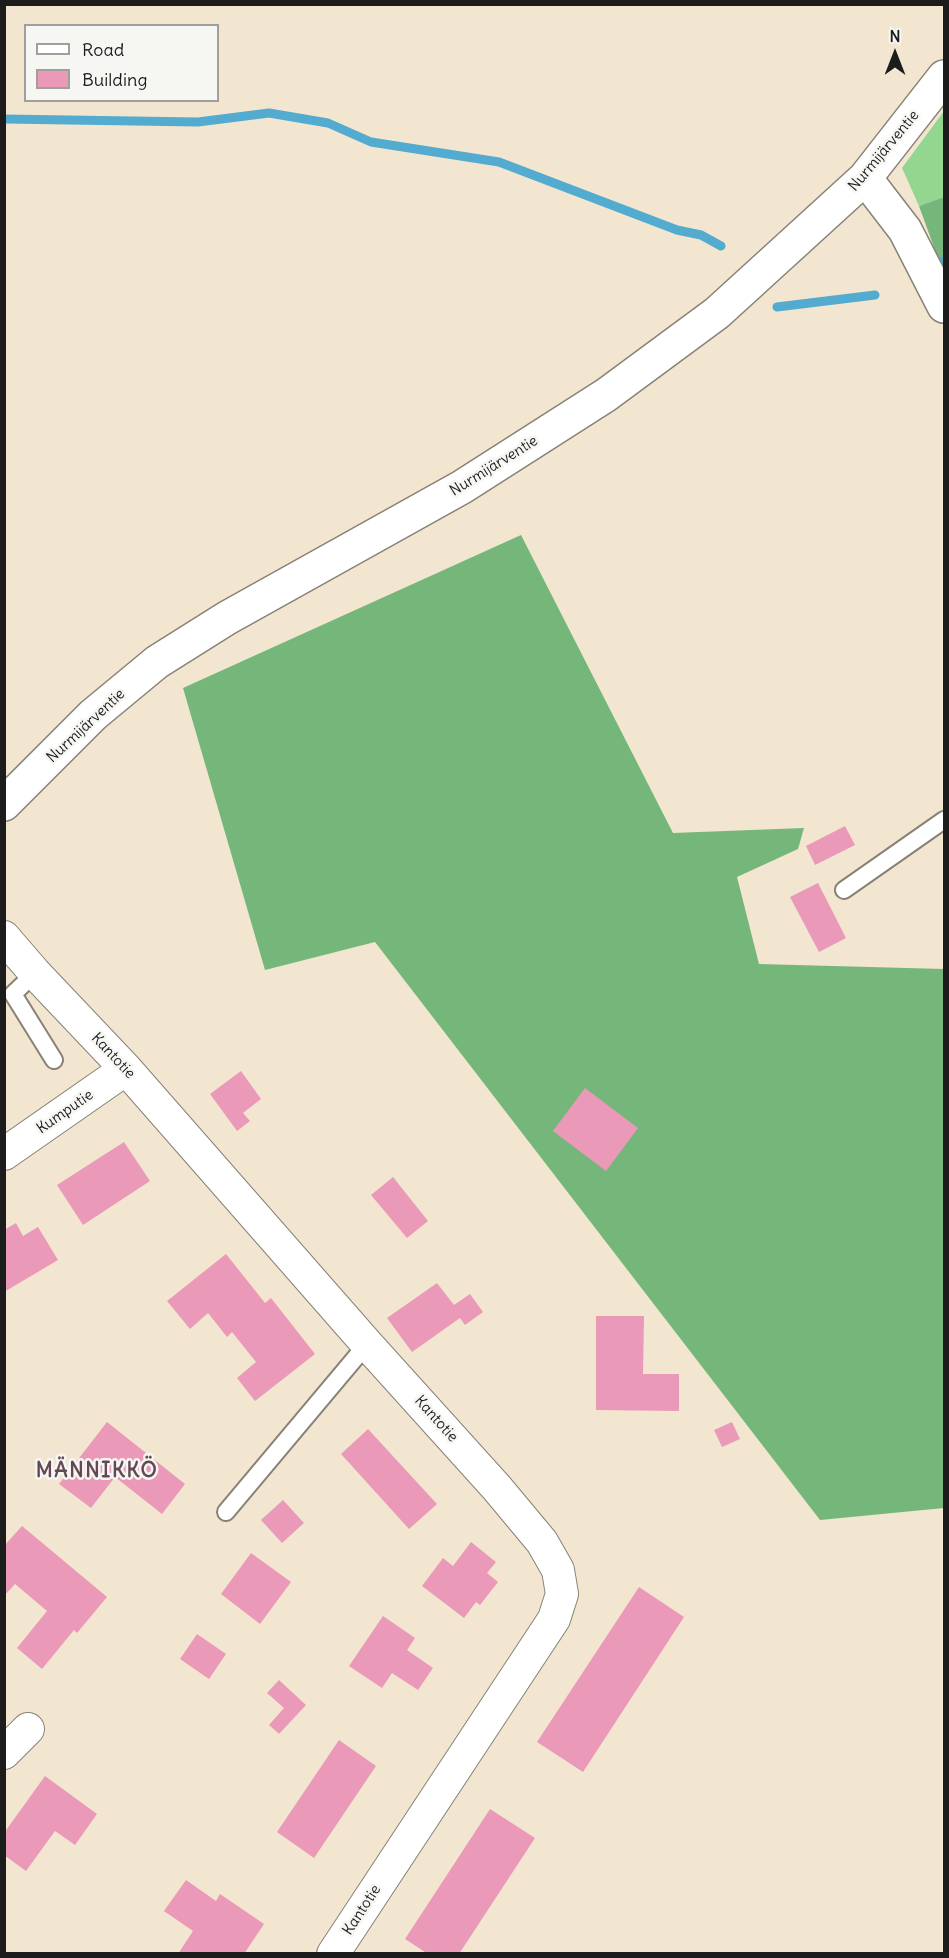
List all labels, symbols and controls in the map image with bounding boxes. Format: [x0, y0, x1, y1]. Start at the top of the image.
legend [24, 24, 219, 102]
north arrow [865, 24, 925, 84]
text: N [889, 26, 901, 46]
text: Road [82, 38, 124, 61]
text: Building [82, 68, 147, 91]
street label: Nurmijärventie [845, 107, 923, 195]
street label: Nurmijärventie [447, 432, 541, 500]
street label: Nurmijärventie [43, 685, 129, 767]
street label: Kantotie [87, 1029, 139, 1083]
street label: Kumputie [33, 1086, 97, 1138]
street label: Kantotie [411, 1392, 461, 1446]
district label: MÄNNIKKÖ [36, 1458, 158, 1484]
street label: Kantotie [339, 1882, 385, 1938]

